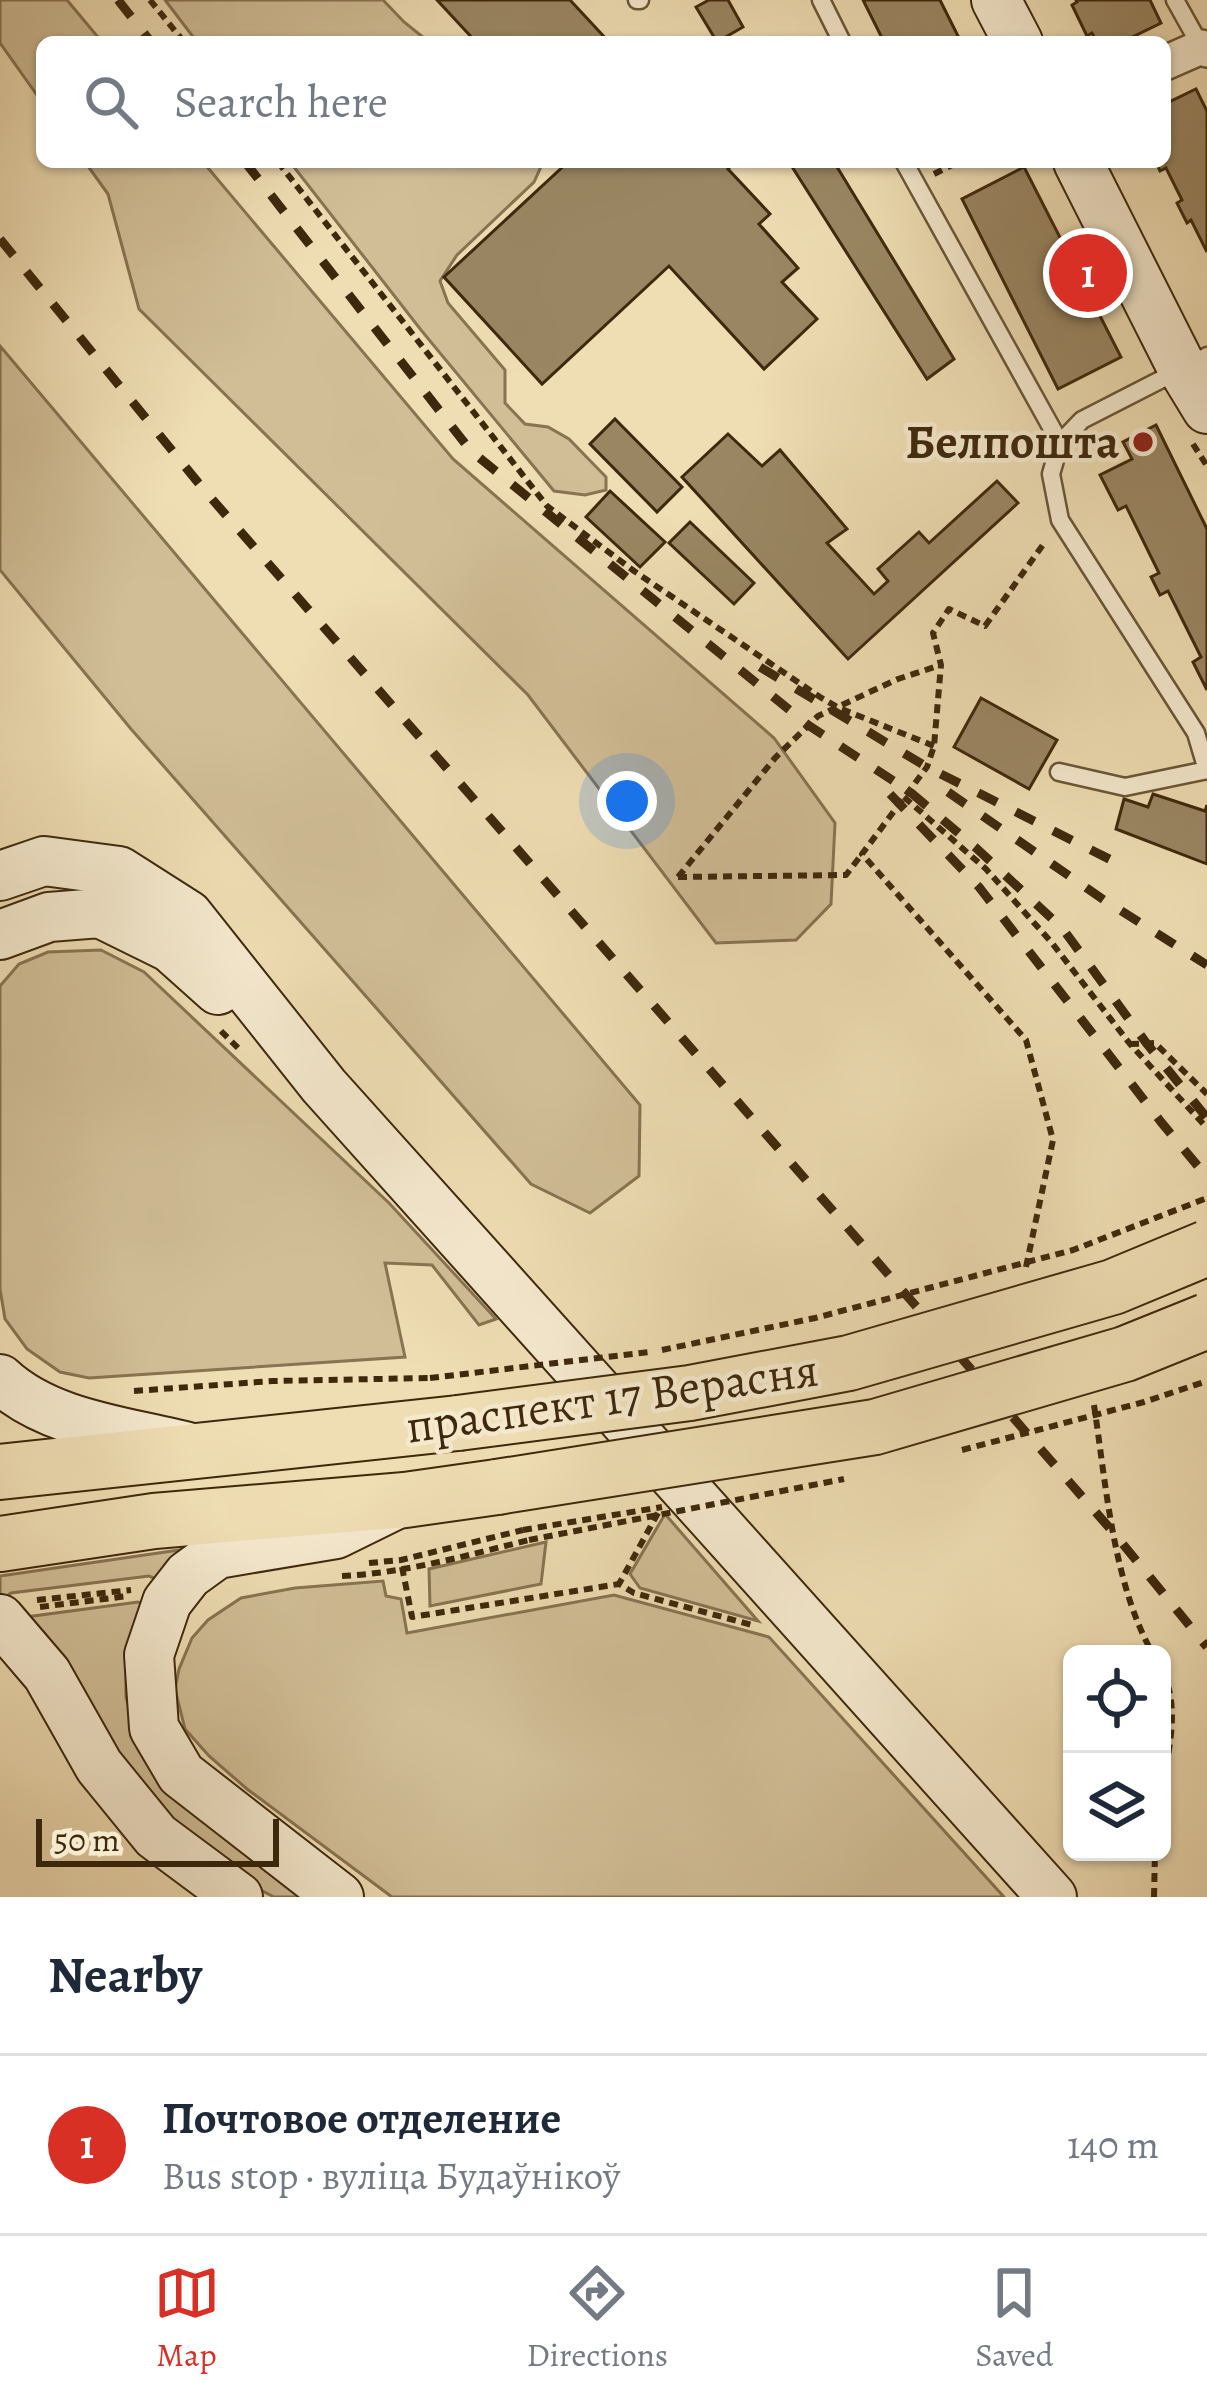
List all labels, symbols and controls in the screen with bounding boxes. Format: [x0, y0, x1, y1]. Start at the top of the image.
search box [36, 36, 1171, 168]
icon: search [78, 69, 144, 135]
text: Search here [174, 71, 388, 133]
pin: 1 [1049, 228, 1127, 318]
place label: Белпошта [905, 409, 1119, 475]
marker: Белпошта [1130, 429, 1156, 455]
your location [597, 771, 657, 831]
street label: праспект 17 Верасня [402, 1336, 822, 1460]
map controls [1063, 1645, 1171, 1861]
button: locate [1063, 1645, 1171, 1753]
button: layers [1063, 1753, 1171, 1861]
scale bar [36, 1813, 279, 1866]
text: 50 m [54, 1817, 120, 1862]
text: Nearby [48, 1940, 202, 2010]
text: Почтовое отделение [162, 2087, 561, 2149]
text: 1 [80, 2118, 94, 2171]
text: 140 m [1067, 2118, 1159, 2171]
text: Bus stop · вуліца Будаўнікоў [162, 2149, 620, 2202]
tab: Map [154, 2260, 220, 2377]
tab: Directions [527, 2260, 668, 2377]
tab: Saved [975, 2260, 1053, 2377]

